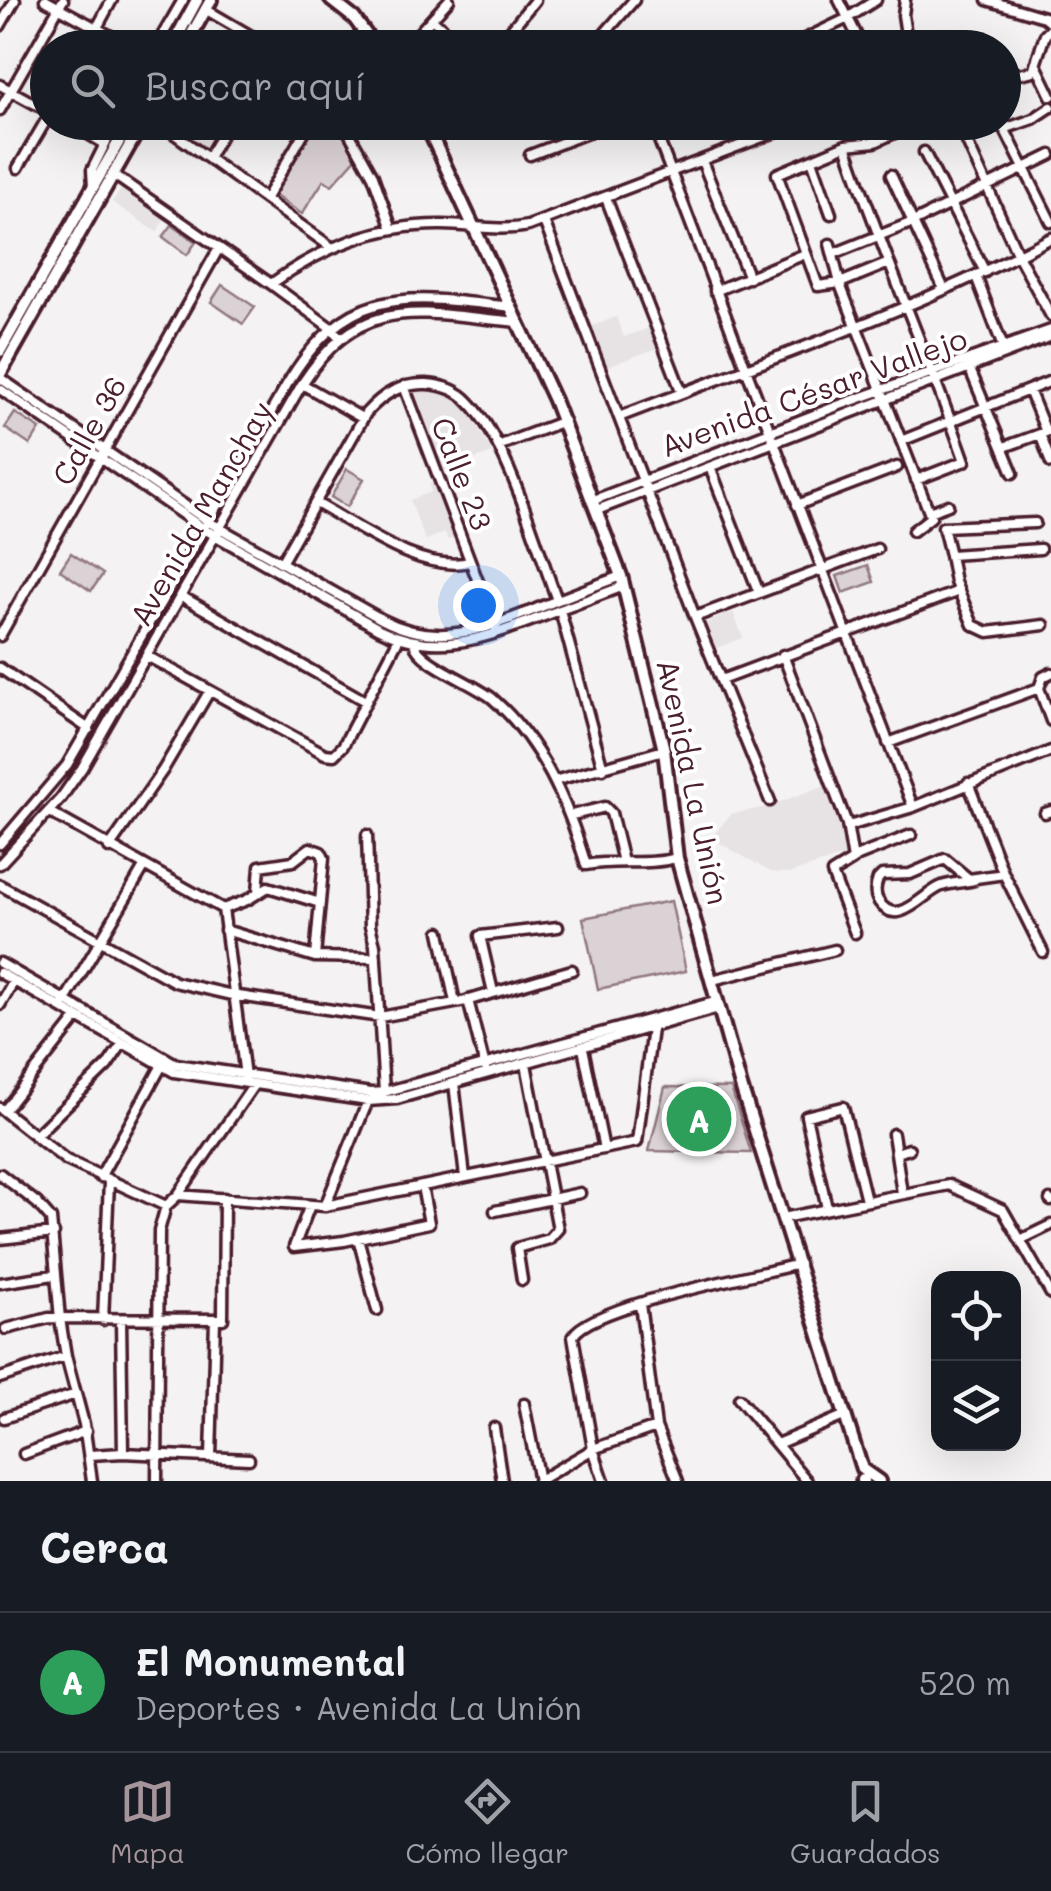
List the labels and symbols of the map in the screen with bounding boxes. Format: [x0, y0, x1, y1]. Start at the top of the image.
street label: Avenida César Vallejo [655, 317, 972, 465]
street label: Calle 36 [42, 368, 135, 492]
street label: Avenida Manchay [120, 393, 281, 633]
street label: Calle 23 [423, 411, 503, 535]
your location [453, 580, 504, 631]
street label: Avenida La Unión [648, 655, 739, 908]
pin: A [666, 1082, 732, 1156]

